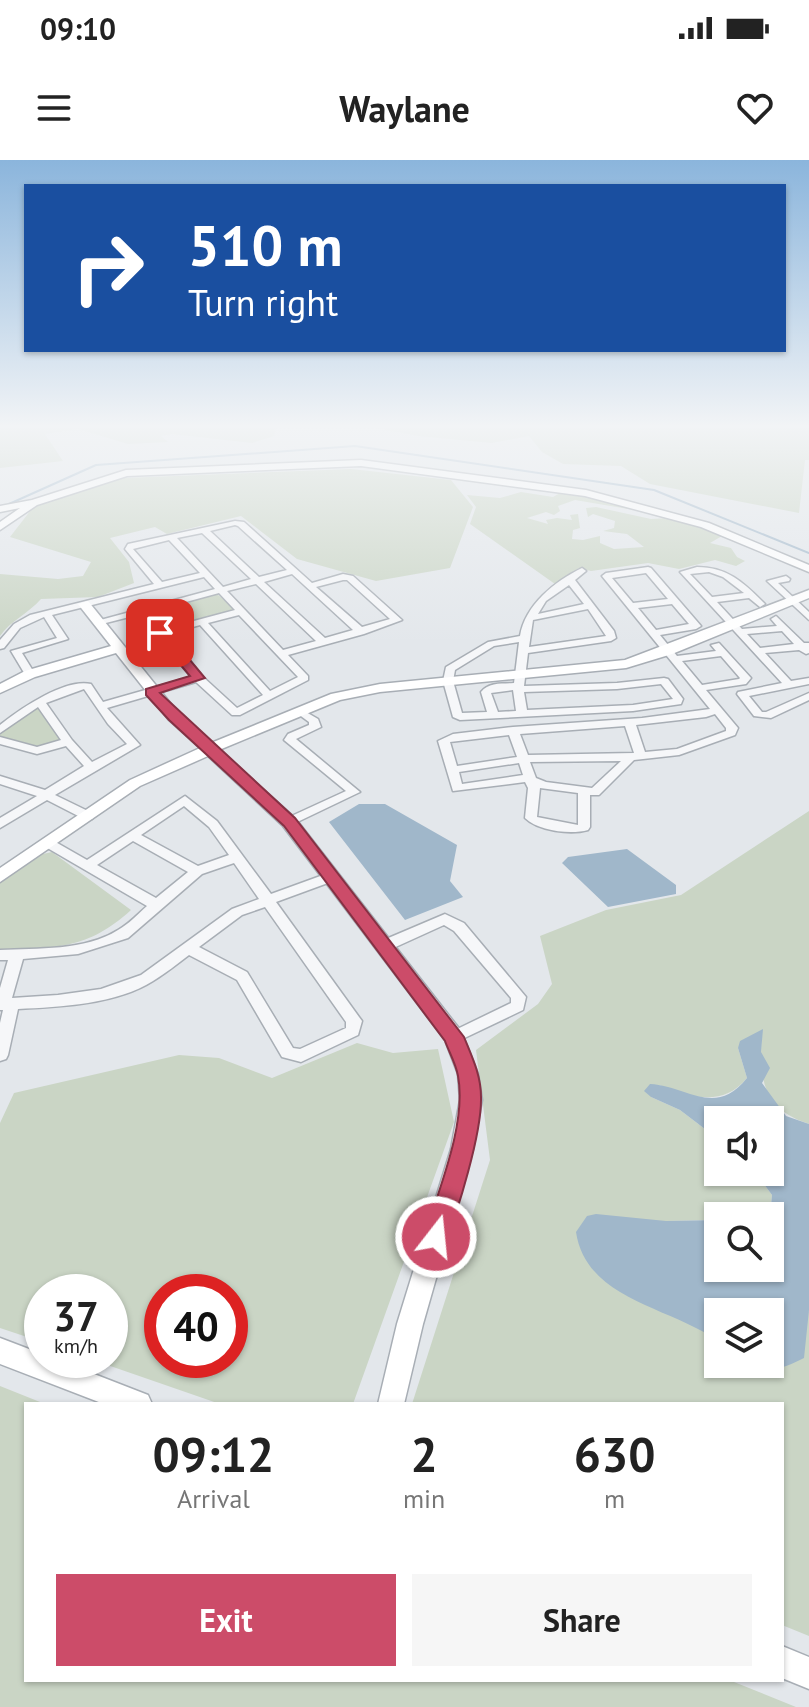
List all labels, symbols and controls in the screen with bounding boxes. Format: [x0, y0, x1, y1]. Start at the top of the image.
text: 09:10 [40, 9, 116, 48]
text: Waylane [339, 85, 470, 132]
icon: menu [32, 86, 76, 130]
icon: heart [733, 86, 777, 130]
text: 510 m [188, 209, 343, 281]
icon: right [56, 216, 160, 320]
text: Turn right [188, 279, 338, 326]
pin [126, 599, 194, 667]
icon: arrive [138, 611, 182, 655]
map controls [704, 1106, 784, 1378]
button: sound [704, 1106, 784, 1186]
position arrow [394, 1195, 478, 1279]
button: search [704, 1202, 784, 1282]
speed limit sign: 40 [144, 1274, 248, 1378]
text: 37 [53, 1290, 99, 1342]
button: layers [704, 1298, 784, 1378]
text: km/h [54, 1333, 98, 1359]
text: 09:12 [153, 1423, 274, 1485]
text: 2 [410, 1423, 438, 1485]
text: 630 [574, 1423, 655, 1485]
text: Arrival [177, 1482, 250, 1515]
text: min [403, 1482, 445, 1515]
text: m [604, 1482, 625, 1515]
button: Exit [56, 1574, 396, 1666]
button: Share [412, 1574, 752, 1666]

